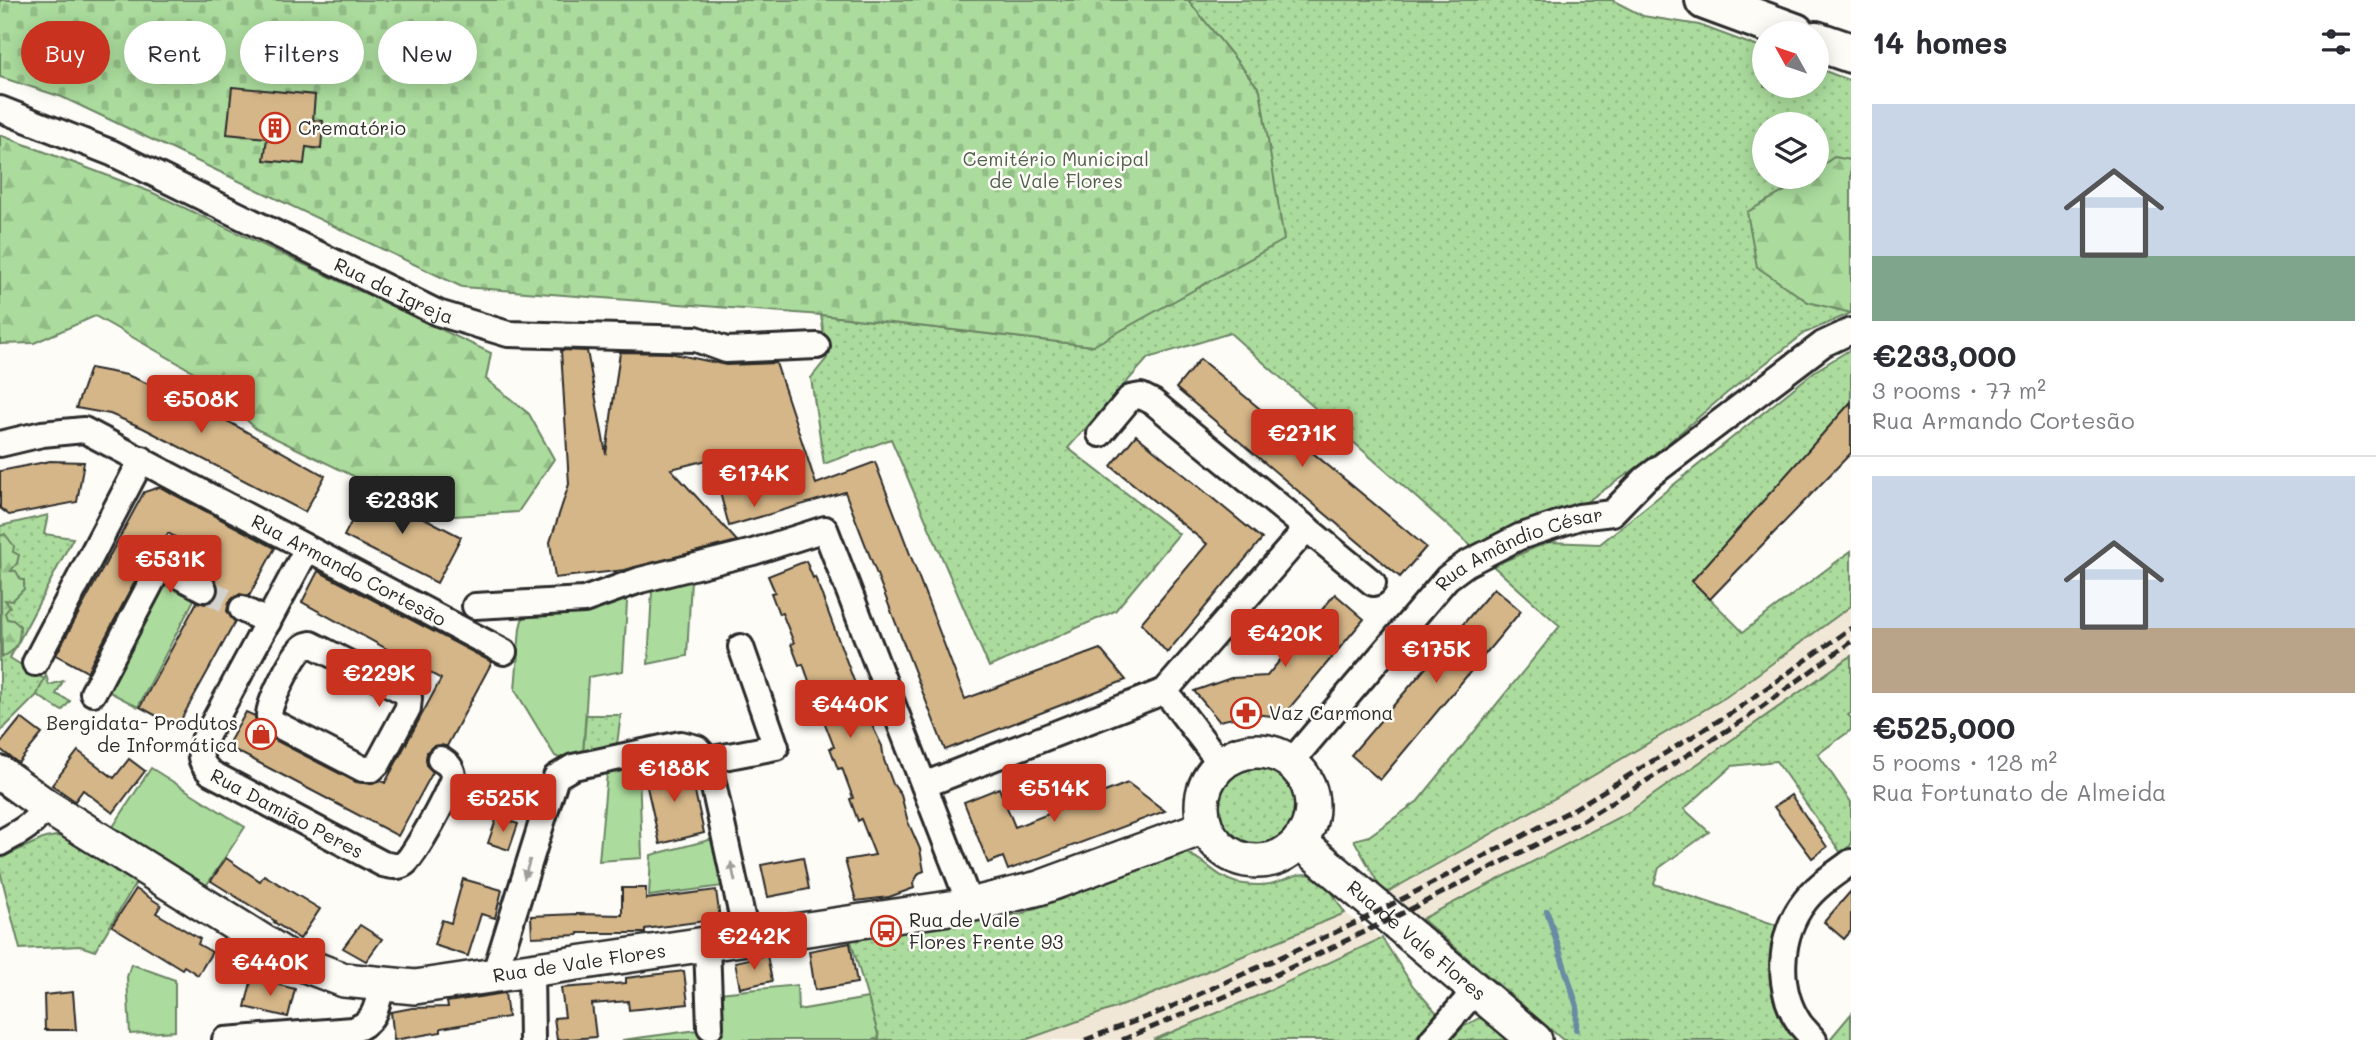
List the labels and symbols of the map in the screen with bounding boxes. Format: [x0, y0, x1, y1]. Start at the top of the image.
north arrow [1752, 21, 1829, 98]
building icon: Crematório [258, 111, 292, 145]
place label: Crematório [298, 115, 406, 140]
park label: Cemitério Municipal de Vale Flores [963, 146, 1149, 193]
street label: Rua da Igreja [330, 251, 456, 329]
pin: €508K [152, 376, 250, 435]
pin: €271K [1253, 410, 1351, 469]
pin: €174K [705, 449, 803, 509]
pin: €233K [353, 476, 451, 536]
street label: Rua Amândio César [1429, 501, 1604, 595]
street label: Rua Armando Cortesão [247, 508, 451, 631]
pin: €531K [121, 536, 219, 595]
pin: €420K [1236, 610, 1334, 669]
pin: €175K [1387, 626, 1485, 685]
pin: €229K [330, 650, 428, 709]
pin: €440K [801, 680, 899, 740]
pharmacy icon: Vaz Carmona [1229, 696, 1263, 730]
place label: Vaz Carmona [1269, 700, 1393, 725]
place label: Bergidata- Produtos de Informática [46, 710, 238, 757]
shop icon: Bergidata- Produtos de Informática [244, 717, 278, 751]
pin: €188K [625, 744, 723, 804]
street label: Rua Damião Peres [207, 762, 368, 864]
pin: €514K [1005, 764, 1103, 824]
pin: €525K [454, 774, 552, 834]
one-way arrow [522, 859, 532, 880]
one-way arrow [727, 861, 738, 883]
street label: Rua de Vale Flores [1342, 874, 1492, 1006]
place label: Rua de Vale Flores Frente 93 [909, 907, 1063, 954]
pin: €242K [705, 912, 803, 972]
bus stop icon: Rua de Vale Flores Frente 93 [869, 914, 903, 948]
street label: Rua de Vale Flores [491, 937, 667, 987]
pin: €440K [221, 939, 319, 998]

